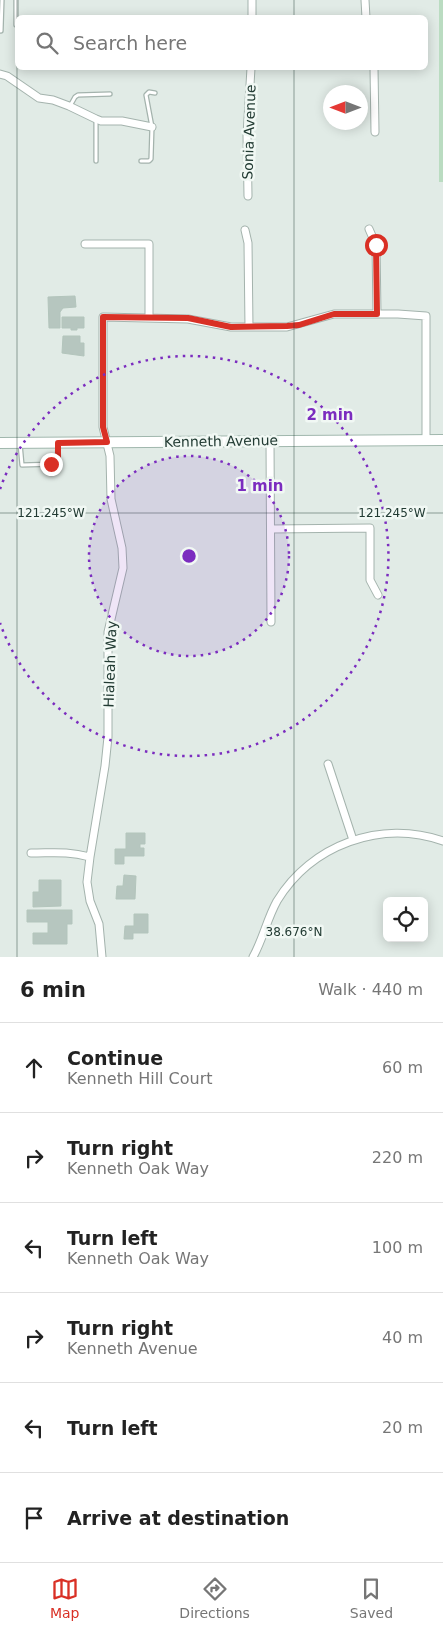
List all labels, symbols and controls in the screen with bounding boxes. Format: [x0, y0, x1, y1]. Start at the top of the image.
search box [15, 15, 428, 70]
icon: search [33, 29, 61, 57]
text: Search here [73, 32, 187, 54]
street label: Sonia Avenue [239, 84, 259, 180]
north arrow [323, 85, 368, 130]
route start [365, 234, 388, 257]
text: 2 min [306, 406, 354, 424]
street label: Kenneth Avenue [164, 432, 278, 450]
route end [40, 453, 63, 476]
text: 1 min [236, 477, 284, 495]
text: 121.245°W [17, 506, 85, 520]
text: 121.245°W [358, 506, 426, 520]
centre of rings [180, 547, 198, 565]
street label: Hialeah Way [100, 620, 120, 708]
map controls [383, 897, 428, 942]
button: locate [383, 897, 428, 942]
text: 38.676°N [266, 925, 322, 939]
text: 6 min [20, 978, 86, 1002]
text: Walk · 440 m [318, 980, 423, 999]
text: Continue [67, 1047, 163, 1069]
icon: ahead [20, 1054, 48, 1082]
text: 60 m [382, 1058, 423, 1077]
text: Kenneth Hill Court [67, 1069, 213, 1088]
text: Turn right [67, 1137, 173, 1159]
icon: right [20, 1144, 48, 1172]
text: 220 m [372, 1148, 423, 1167]
text: Kenneth Oak Way [67, 1159, 209, 1178]
text: Turn left [67, 1227, 158, 1249]
icon: left [20, 1234, 48, 1262]
text: 100 m [372, 1238, 423, 1257]
text: Kenneth Oak Way [67, 1249, 209, 1268]
text: Turn right [67, 1317, 173, 1339]
icon: right [20, 1324, 48, 1352]
text: 40 m [382, 1328, 423, 1347]
text: Kenneth Avenue [67, 1339, 198, 1358]
icon: left [20, 1414, 48, 1442]
text: Turn left [67, 1417, 158, 1439]
text: 20 m [382, 1418, 423, 1437]
icon: arrive [20, 1504, 48, 1532]
text: Arrive at destination [67, 1507, 289, 1529]
tab: Map [50, 1575, 79, 1621]
tab: Directions [179, 1575, 250, 1621]
tab: Saved [350, 1575, 393, 1621]

